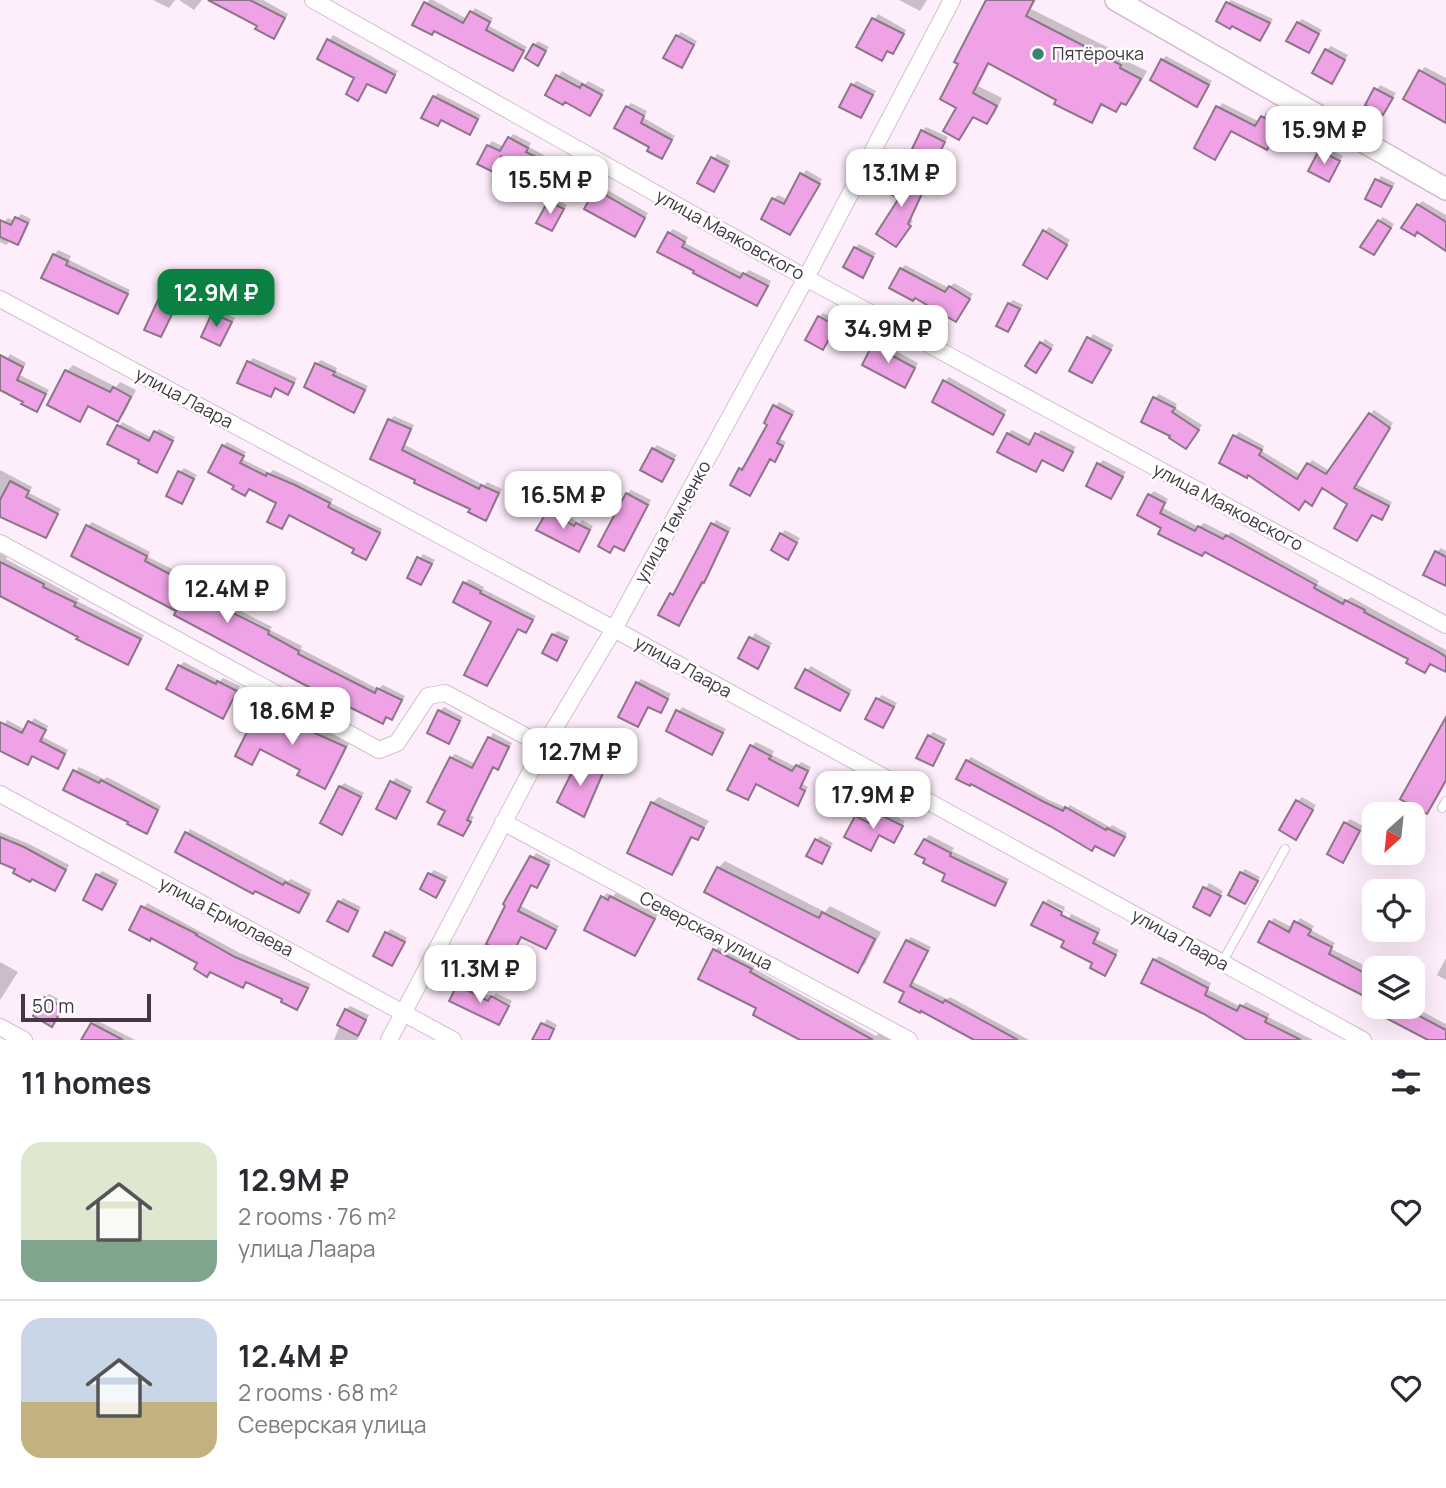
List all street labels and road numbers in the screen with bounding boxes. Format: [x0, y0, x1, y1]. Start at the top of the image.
street label: улица Маяковского [652, 183, 809, 285]
street label: улица Лаара [131, 361, 238, 433]
street label: улица Темченко [628, 456, 716, 587]
street label: улица Маяковского [1149, 456, 1308, 556]
street label: улица Лаара [631, 630, 736, 703]
street label: улица Ермолаева [155, 871, 298, 962]
street label: Северская улица [636, 885, 777, 975]
street label: улица Лаара [1128, 903, 1233, 976]

